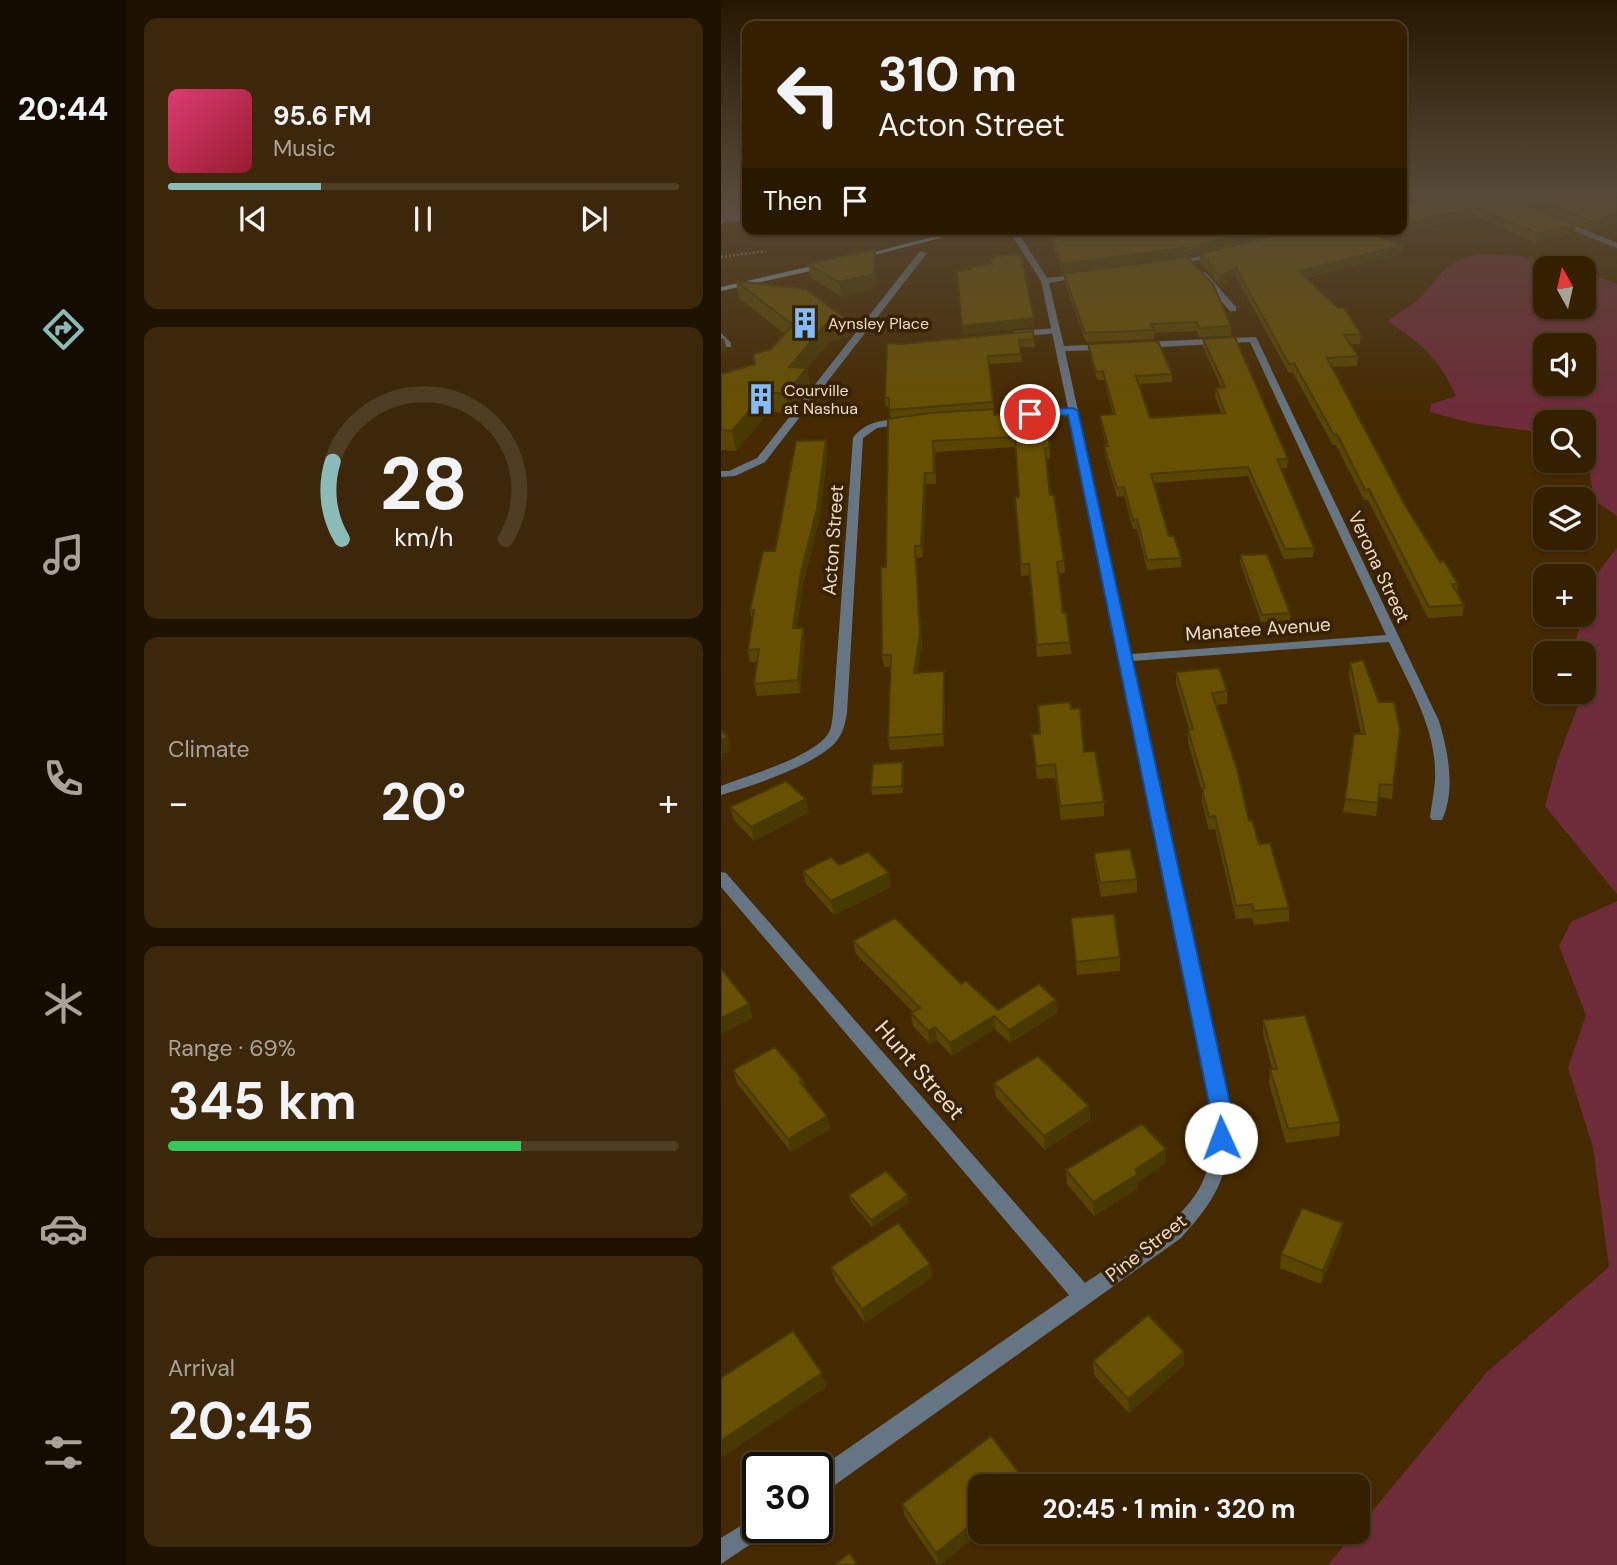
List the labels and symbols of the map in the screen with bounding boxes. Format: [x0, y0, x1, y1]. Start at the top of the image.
north arrow [1533, 256, 1596, 318]
building icon: Aynsley Place [788, 306, 822, 340]
place label: Aynsley Place [828, 313, 929, 334]
place label: Courville at Nashua [784, 380, 858, 419]
building icon: Courville at Nashua [744, 382, 778, 416]
pin [1000, 384, 1060, 444]
street label: Acton Street [817, 484, 849, 596]
street label: Verona Street [1342, 507, 1416, 627]
street label: Manatee Avenue [1184, 611, 1332, 647]
street label: Hunt Street [869, 1014, 971, 1126]
position arrow [1184, 1101, 1258, 1175]
street label: Pine Street [1100, 1209, 1192, 1287]
speed limit sign: 30 [742, 1452, 833, 1543]

